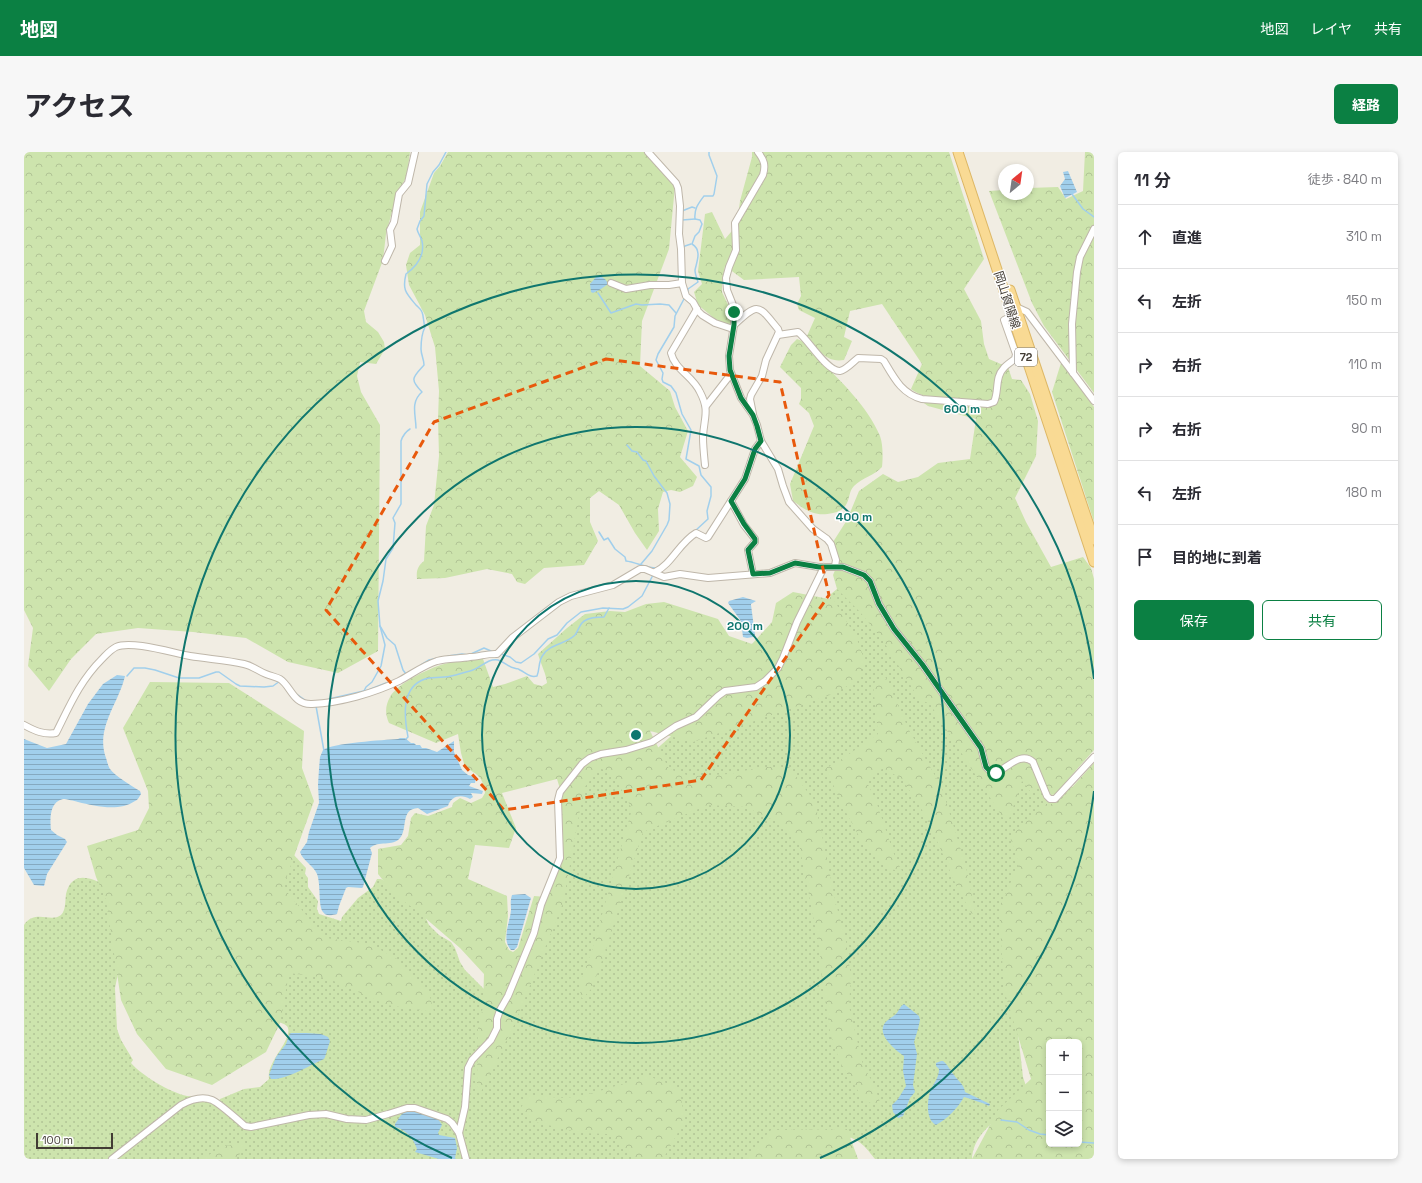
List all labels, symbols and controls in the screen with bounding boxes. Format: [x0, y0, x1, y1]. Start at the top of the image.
text: 地図 [20, 17, 58, 42]
text: 地図 [1260, 20, 1288, 38]
text: レイヤ [1310, 20, 1352, 38]
text: 共有 [1374, 20, 1402, 38]
button: 経路 [1334, 84, 1398, 124]
text: アクセス [24, 88, 135, 124]
north arrow [998, 164, 1034, 200]
text: 11 分 [1134, 169, 1171, 191]
text: 徒歩 · 840 m [1308, 171, 1382, 188]
icon: ahead [1134, 226, 1156, 248]
text: 直進 [1172, 228, 1202, 247]
text: 310 m [1346, 228, 1382, 245]
street label: 岡山賀陽線 [990, 269, 1024, 331]
icon: left [1134, 290, 1156, 312]
text: 左折 [1172, 292, 1202, 311]
text: 150 m [1346, 292, 1382, 309]
route end [725, 303, 743, 321]
road number: 72 [1015, 348, 1037, 366]
icon: right [1134, 354, 1156, 376]
text: 右折 [1172, 356, 1202, 375]
text: 110 m [1348, 356, 1382, 373]
text: 600 m [944, 401, 980, 417]
icon: right [1134, 418, 1156, 440]
text: 右折 [1172, 420, 1202, 439]
text: 90 m [1351, 420, 1382, 437]
icon: left [1134, 482, 1156, 504]
text: 左折 [1172, 484, 1202, 503]
text: 180 m [1346, 484, 1382, 501]
text: 400 m [836, 509, 872, 525]
icon: arrive [1134, 546, 1156, 568]
text: 目的地に到着 [1172, 548, 1262, 567]
button: 保存 [1134, 600, 1254, 640]
button: 共有 [1262, 600, 1382, 640]
text: 200 m [727, 618, 763, 634]
centre of rings [629, 728, 643, 742]
route start [987, 764, 1005, 782]
map controls [1046, 1039, 1082, 1147]
button: + [1046, 1039, 1082, 1075]
button: − [1046, 1075, 1082, 1111]
button: layers [1046, 1111, 1082, 1147]
scale bar [36, 1131, 113, 1150]
text: 100 m [42, 1133, 73, 1147]

